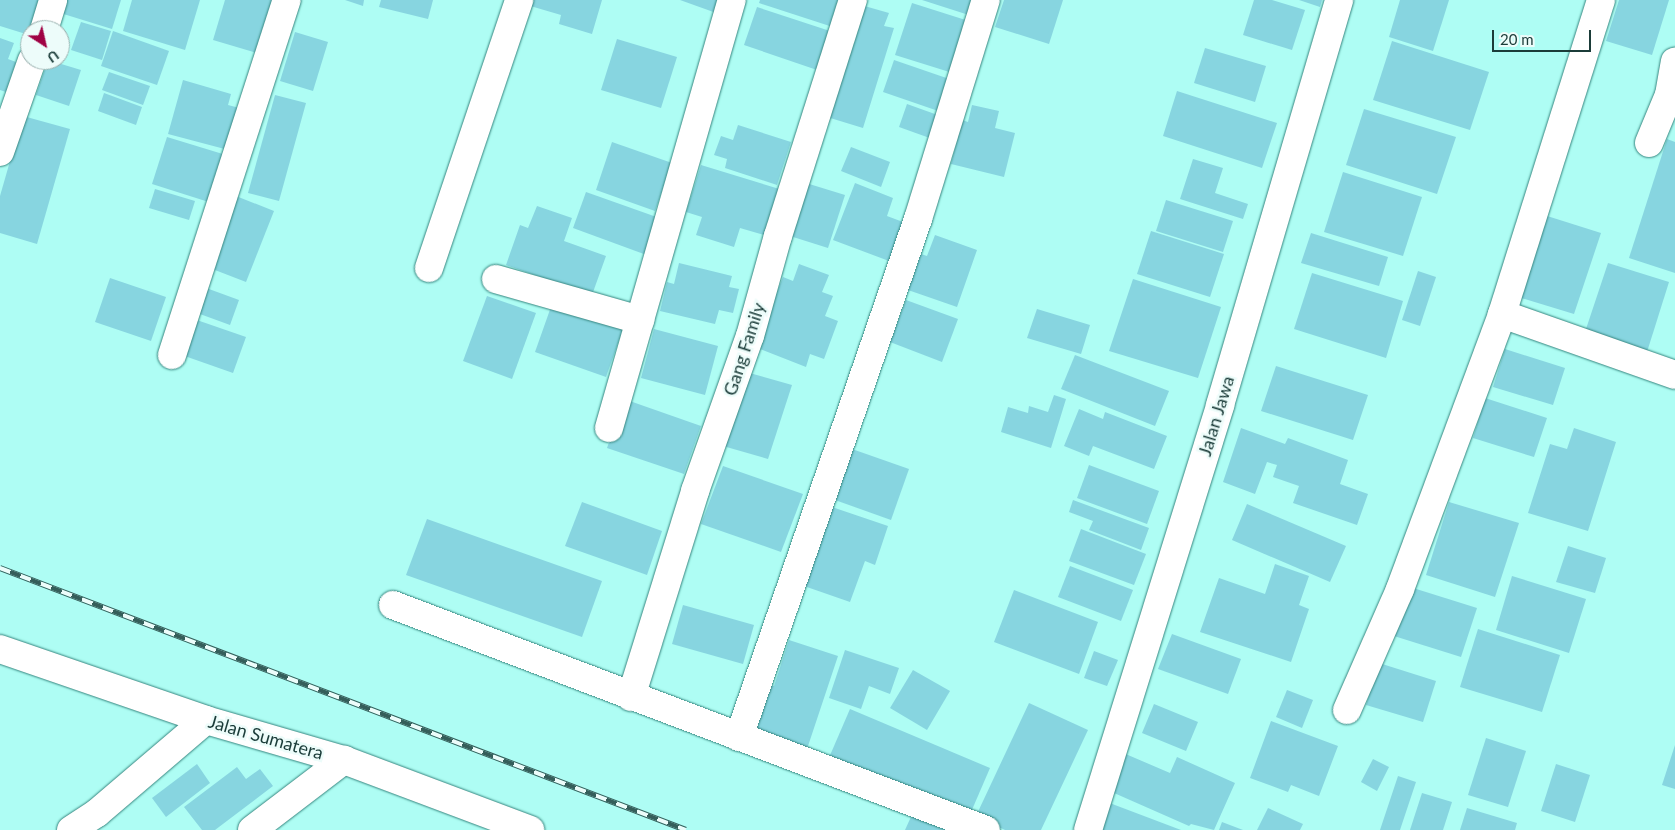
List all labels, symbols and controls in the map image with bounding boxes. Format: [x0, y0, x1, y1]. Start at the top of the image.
north arrow [20, 20, 70, 70]
scale bar [1495, 20, 1594, 52]
text: 20 m [1500, 30, 1534, 48]
text: U [44, 47, 62, 67]
street label: Gang Family [719, 300, 769, 398]
street label: Jalan Jawa [1194, 373, 1238, 459]
street label: Jalan Sumatera [206, 710, 326, 764]

